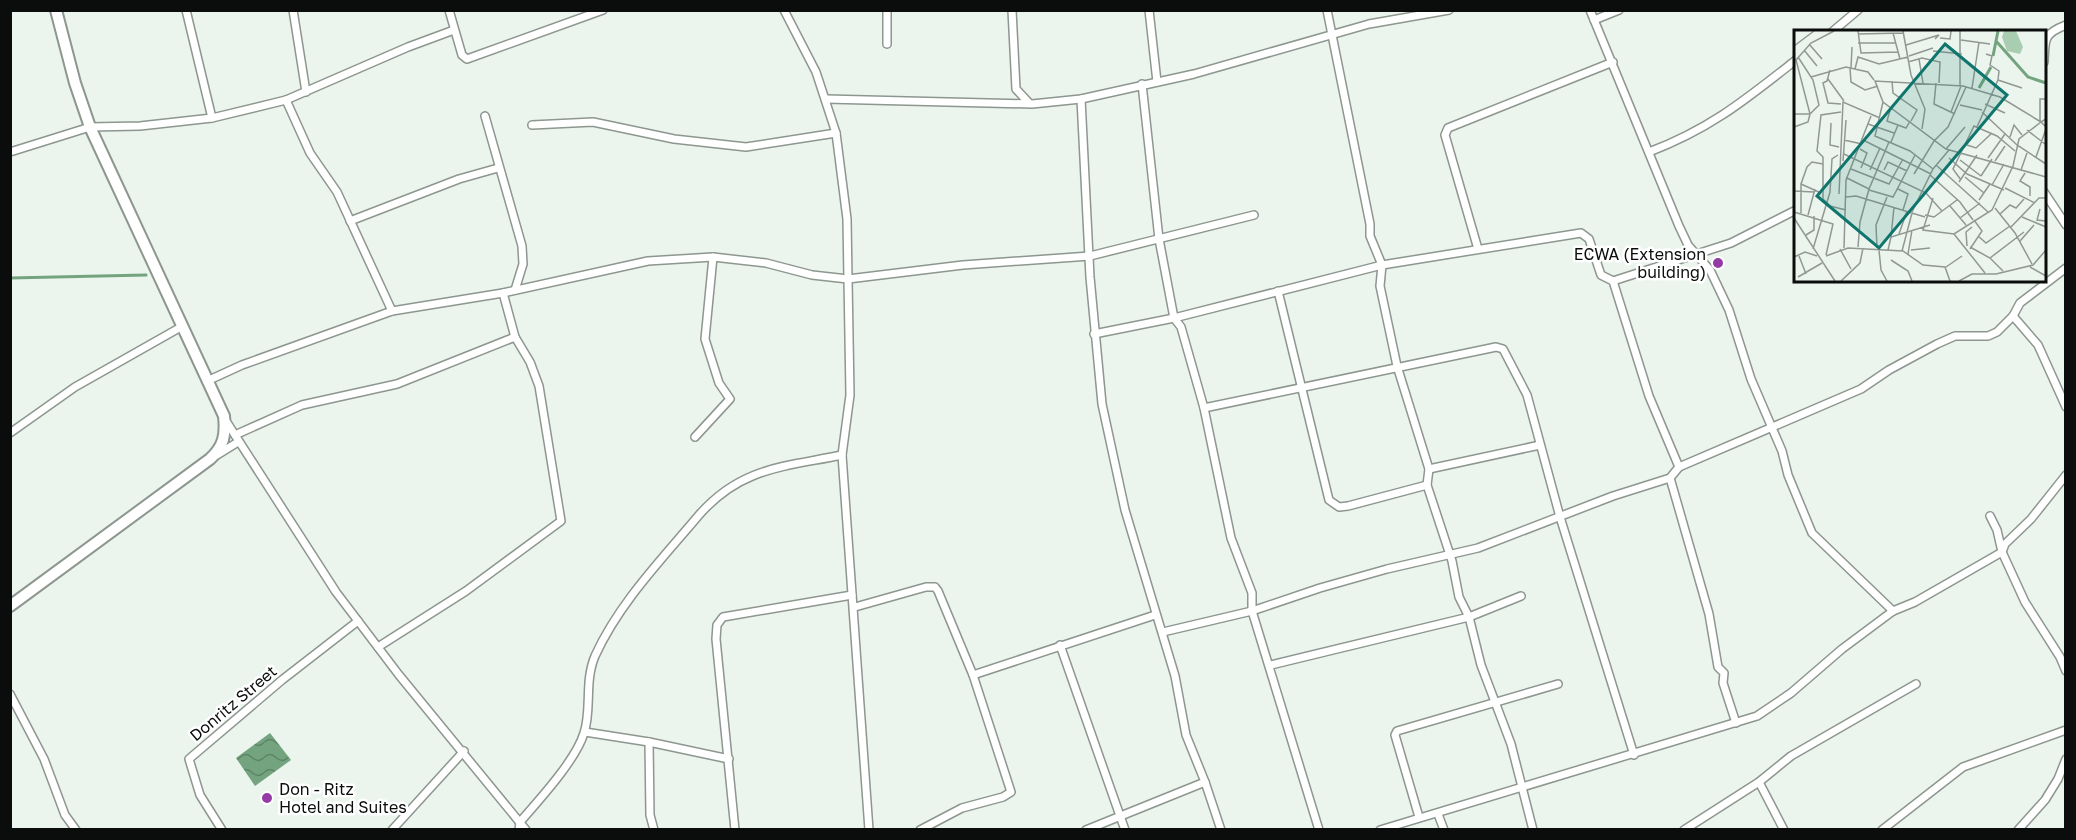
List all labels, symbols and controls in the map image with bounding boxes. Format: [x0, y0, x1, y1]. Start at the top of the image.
inset map [1794, 30, 2046, 282]
place label: ECWA (Extension building) [1574, 244, 1706, 282]
marker: ECWA (Extension building) [1711, 256, 1725, 270]
street label: Donritz Street [185, 661, 281, 745]
place label: Don - Ritz Hotel and Suites [279, 779, 407, 817]
marker: Don - Ritz Hotel and Suites [260, 791, 274, 805]

